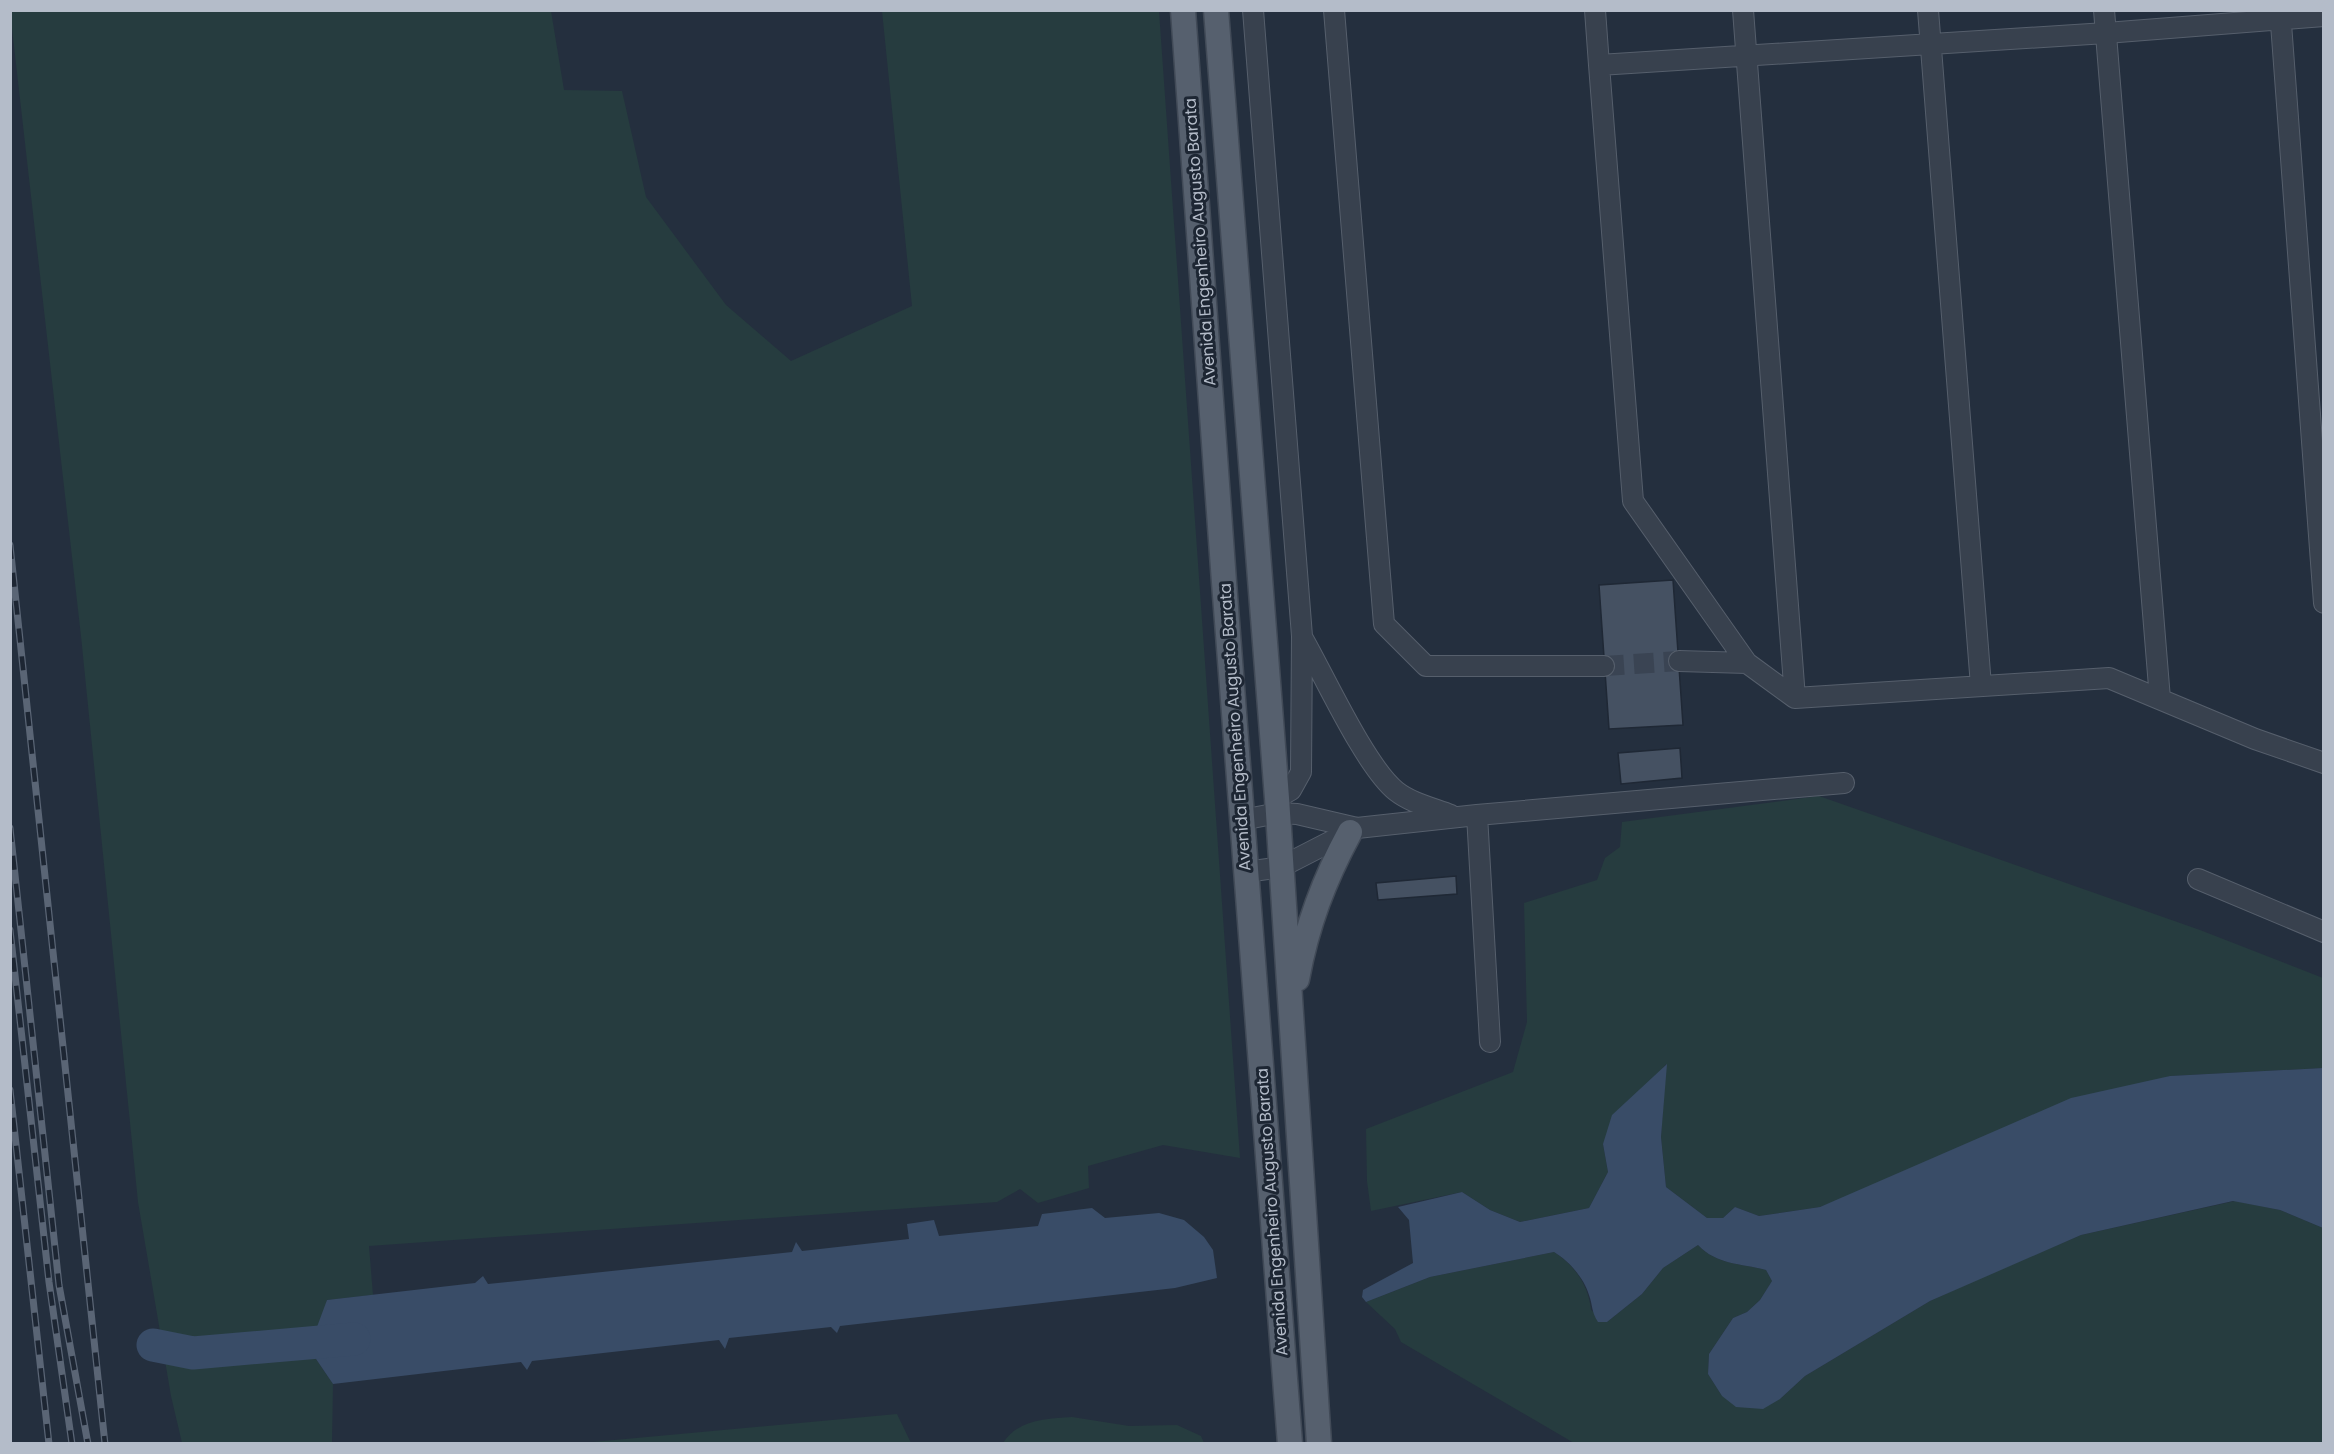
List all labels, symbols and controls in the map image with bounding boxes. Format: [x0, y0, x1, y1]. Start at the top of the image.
street label: Avenida Engenheiro Augusto Barata [1178, 97, 1222, 387]
street label: Avenida Engenheiro Augusto Barata [1213, 582, 1257, 872]
street label: Avenida Engenheiro Augusto Barata [1250, 1067, 1294, 1357]

